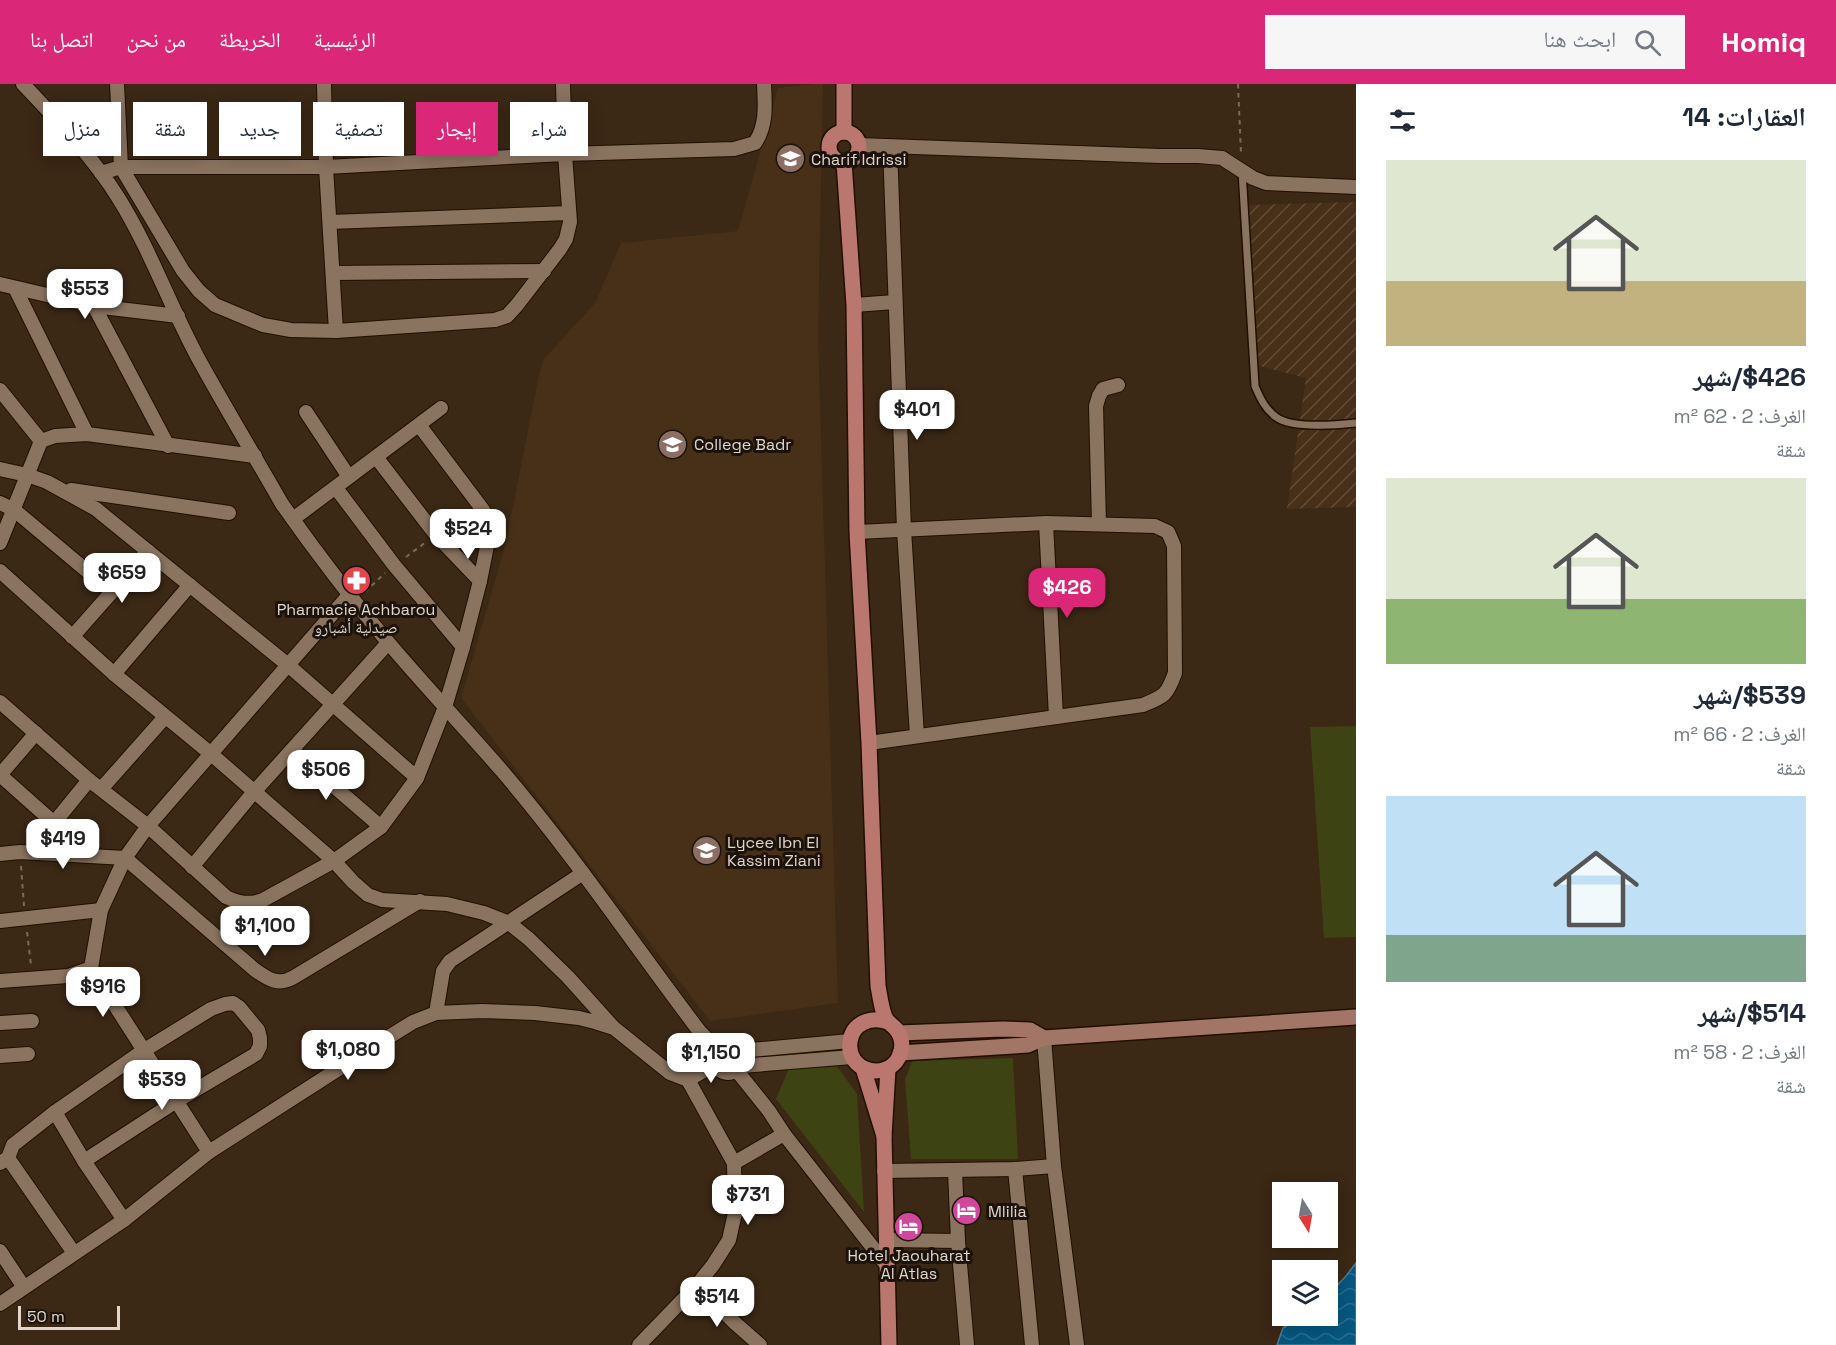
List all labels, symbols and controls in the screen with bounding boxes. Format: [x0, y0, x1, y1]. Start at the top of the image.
search box [1265, 15, 1685, 69]
text: Homiq [1721, 24, 1806, 60]
text: ابحث هنا [1544, 25, 1616, 53]
text: اتصل بنا [30, 26, 94, 53]
text: من نحن [127, 26, 186, 53]
text: الخريطة [219, 26, 281, 53]
text: الرئيسية [314, 26, 376, 53]
icon: search [1631, 26, 1664, 59]
text: العقارات: 14 [1682, 100, 1806, 134]
chip: منزل [43, 102, 121, 156]
chip: شقة [133, 102, 207, 156]
chip: جديد [219, 102, 301, 156]
chip: تصفية [313, 102, 404, 156]
chip: إيجار [416, 102, 498, 156]
chip: شراء [510, 102, 588, 156]
icon: filters [1386, 104, 1419, 137]
school or university icon: Charif Idrissi [774, 143, 806, 175]
place label: Charif Idrissi [811, 149, 906, 170]
icon: home [1542, 199, 1650, 307]
pin: $553 [49, 269, 121, 320]
text: $553 [61, 275, 109, 301]
text: $426/شهر [1693, 360, 1806, 394]
pin: $401 [881, 390, 953, 441]
text: $401 [894, 396, 940, 422]
text: الغرف: 2 · 62 m² [1673, 403, 1806, 429]
school or university icon: College Badr [657, 428, 689, 460]
place label: College Badr [694, 434, 791, 455]
text: شقة [1776, 437, 1806, 463]
pin: $524 [432, 509, 504, 560]
text: $524 [444, 515, 492, 541]
icon: home [1542, 517, 1650, 625]
pin: $659 [86, 553, 158, 604]
text: $659 [98, 559, 146, 585]
pharmacy icon: Pharmacie Achbarou صيدلية أشبارو [340, 565, 372, 597]
pin: $426 [1031, 568, 1103, 619]
text: $426 [1042, 574, 1092, 600]
place label: Pharmacie Achbarou صيدلية أشبارو [277, 599, 435, 638]
text: $539/شهر [1694, 678, 1806, 712]
text: الغرف: 2 · 66 m² [1673, 721, 1806, 747]
pin: $506 [290, 750, 362, 801]
text: شقة [1776, 755, 1806, 781]
text: $506 [301, 756, 351, 782]
pin: $419 [27, 819, 99, 870]
text: $419 [40, 825, 86, 851]
place label: Lycee Ibn El Kassim Ziani [727, 832, 821, 871]
school or university icon: Lycee Ibn El Kassim Ziani [690, 835, 722, 867]
icon: home [1542, 835, 1650, 943]
pin: $1,100 [216, 906, 314, 957]
text: $1,100 [235, 912, 295, 938]
pin: $916 [67, 967, 139, 1018]
text: $916 [80, 973, 126, 999]
text: $514/شهر [1698, 996, 1806, 1030]
pin: $1,080 [299, 1030, 397, 1081]
pin: $1,150 [662, 1033, 760, 1084]
text: $1,080 [316, 1036, 380, 1062]
text: $1,150 [681, 1039, 741, 1065]
text: الغرف: 2 · 58 m² [1673, 1039, 1806, 1065]
pin: $539 [126, 1060, 198, 1111]
text: $539 [138, 1066, 186, 1092]
text: شقة [1776, 1073, 1806, 1099]
pin: $731 [712, 1175, 784, 1226]
text: $731 [726, 1181, 770, 1207]
north arrow [1272, 1182, 1338, 1248]
map controls [1272, 1182, 1338, 1326]
hotel icon: Mlilia [951, 1195, 983, 1227]
place label: Mlilia [988, 1201, 1027, 1222]
hotel icon: Hotel Jaouharat Al Atlas [893, 1211, 925, 1243]
place label: Hotel Jaouharat Al Atlas [847, 1245, 971, 1284]
button: layers [1272, 1260, 1338, 1326]
pin: $514 [681, 1277, 753, 1328]
text: $514 [694, 1283, 740, 1309]
scale bar [18, 1303, 120, 1330]
text: 50 m [27, 1306, 65, 1327]

